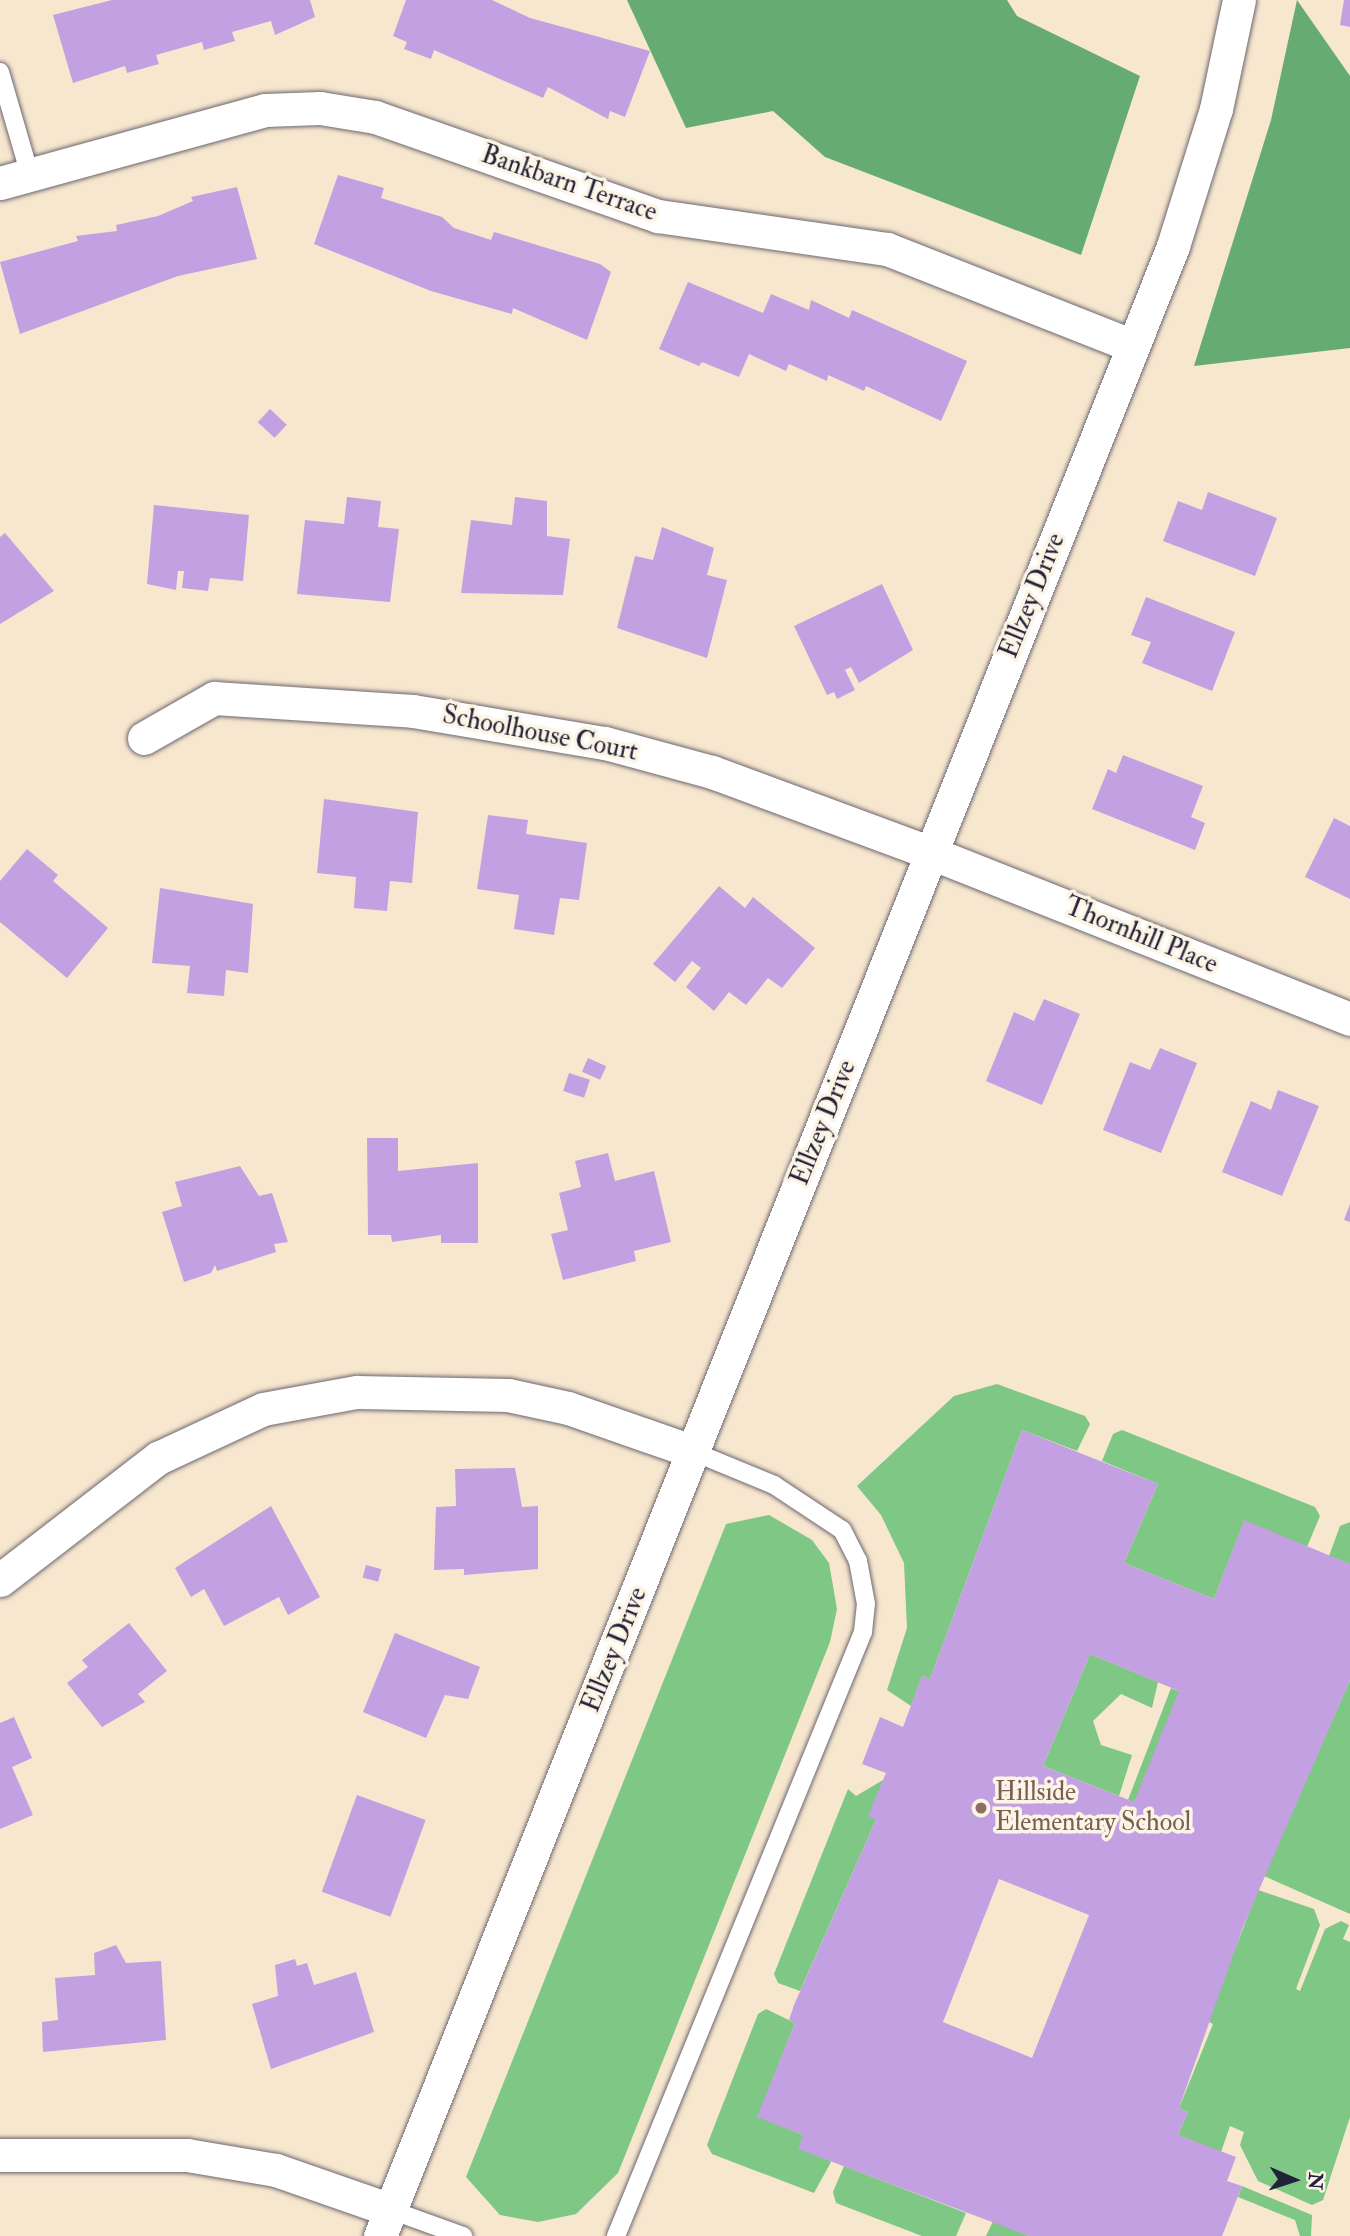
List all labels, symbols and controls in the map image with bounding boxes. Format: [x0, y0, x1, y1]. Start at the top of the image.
street label: Bankbarn Terrace [477, 139, 661, 229]
street label: Ellzey Drive [994, 529, 1072, 663]
street label: Schoolhouse Court [440, 700, 640, 768]
street label: Thornhill Place [1060, 891, 1222, 981]
street label: Ellzey Drive [785, 1056, 863, 1190]
street label: Ellzey Drive [576, 1583, 654, 1717]
place label: Hillside Elementary School [995, 1777, 1191, 1839]
marker: Hillside Elementary School [973, 1800, 989, 1816]
north arrow [1259, 2145, 1329, 2215]
text: N [1303, 2172, 1327, 2190]

